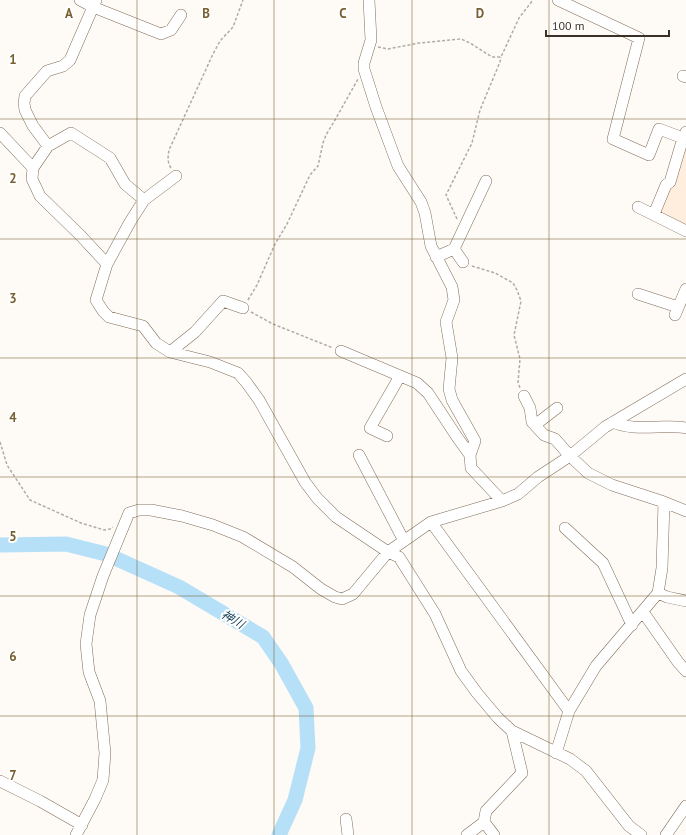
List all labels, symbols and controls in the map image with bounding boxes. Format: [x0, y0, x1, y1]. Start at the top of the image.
text: A [65, 5, 73, 22]
text: B [202, 5, 210, 22]
text: C [339, 5, 347, 22]
text: D [476, 5, 484, 22]
scale bar [546, 12, 669, 38]
text: 100 m [552, 18, 585, 33]
text: 1 [9, 51, 17, 68]
text: 2 [9, 170, 17, 187]
text: 3 [9, 290, 17, 307]
text: 4 [9, 409, 17, 426]
text: 5 [9, 528, 17, 545]
water label: 神川 [219, 606, 249, 633]
text: 6 [9, 648, 17, 665]
text: 7 [9, 767, 17, 784]

